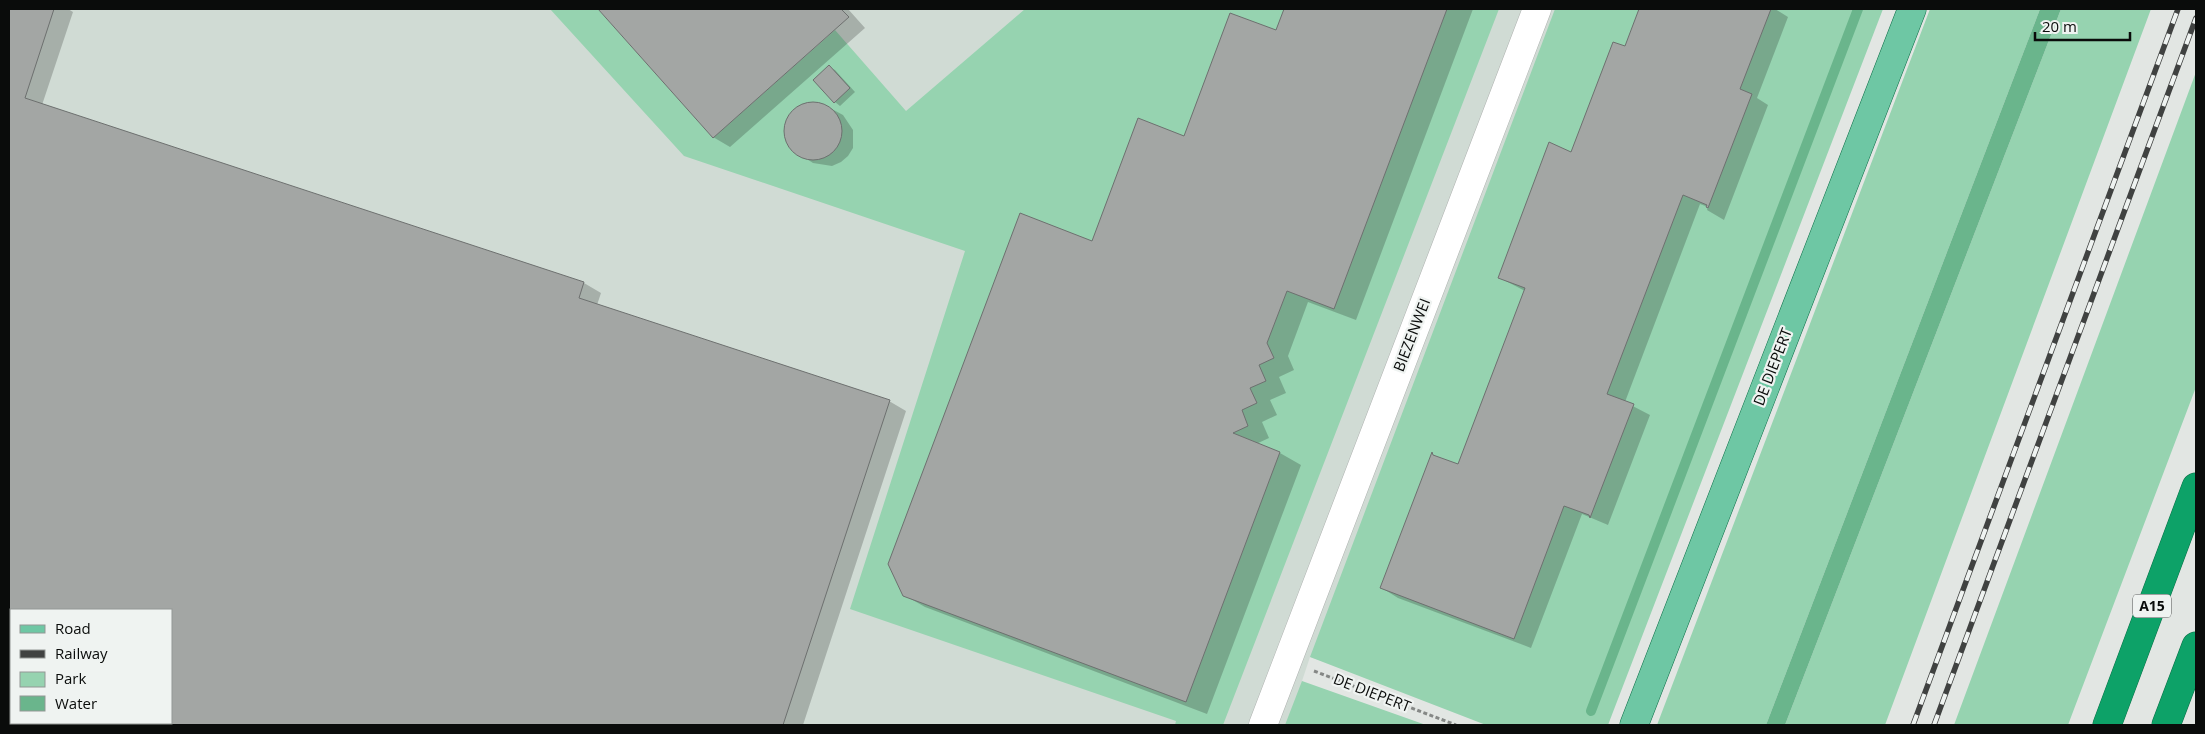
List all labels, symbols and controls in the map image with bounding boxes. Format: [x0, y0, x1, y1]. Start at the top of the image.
scale bar [2035, 10, 2130, 42]
text: 20 m [2042, 16, 2077, 36]
street label: BIEZENWEI [1388, 295, 1434, 374]
street label: DE DIEPERT [1748, 324, 1796, 408]
road number: A15 [2133, 594, 2171, 618]
legend [10, 609, 172, 724]
text: Road [55, 618, 91, 638]
text: Railway [55, 643, 108, 663]
text: Park [55, 668, 86, 688]
street label: DE DIEPERT [1331, 668, 1415, 716]
text: Water [55, 693, 97, 713]

